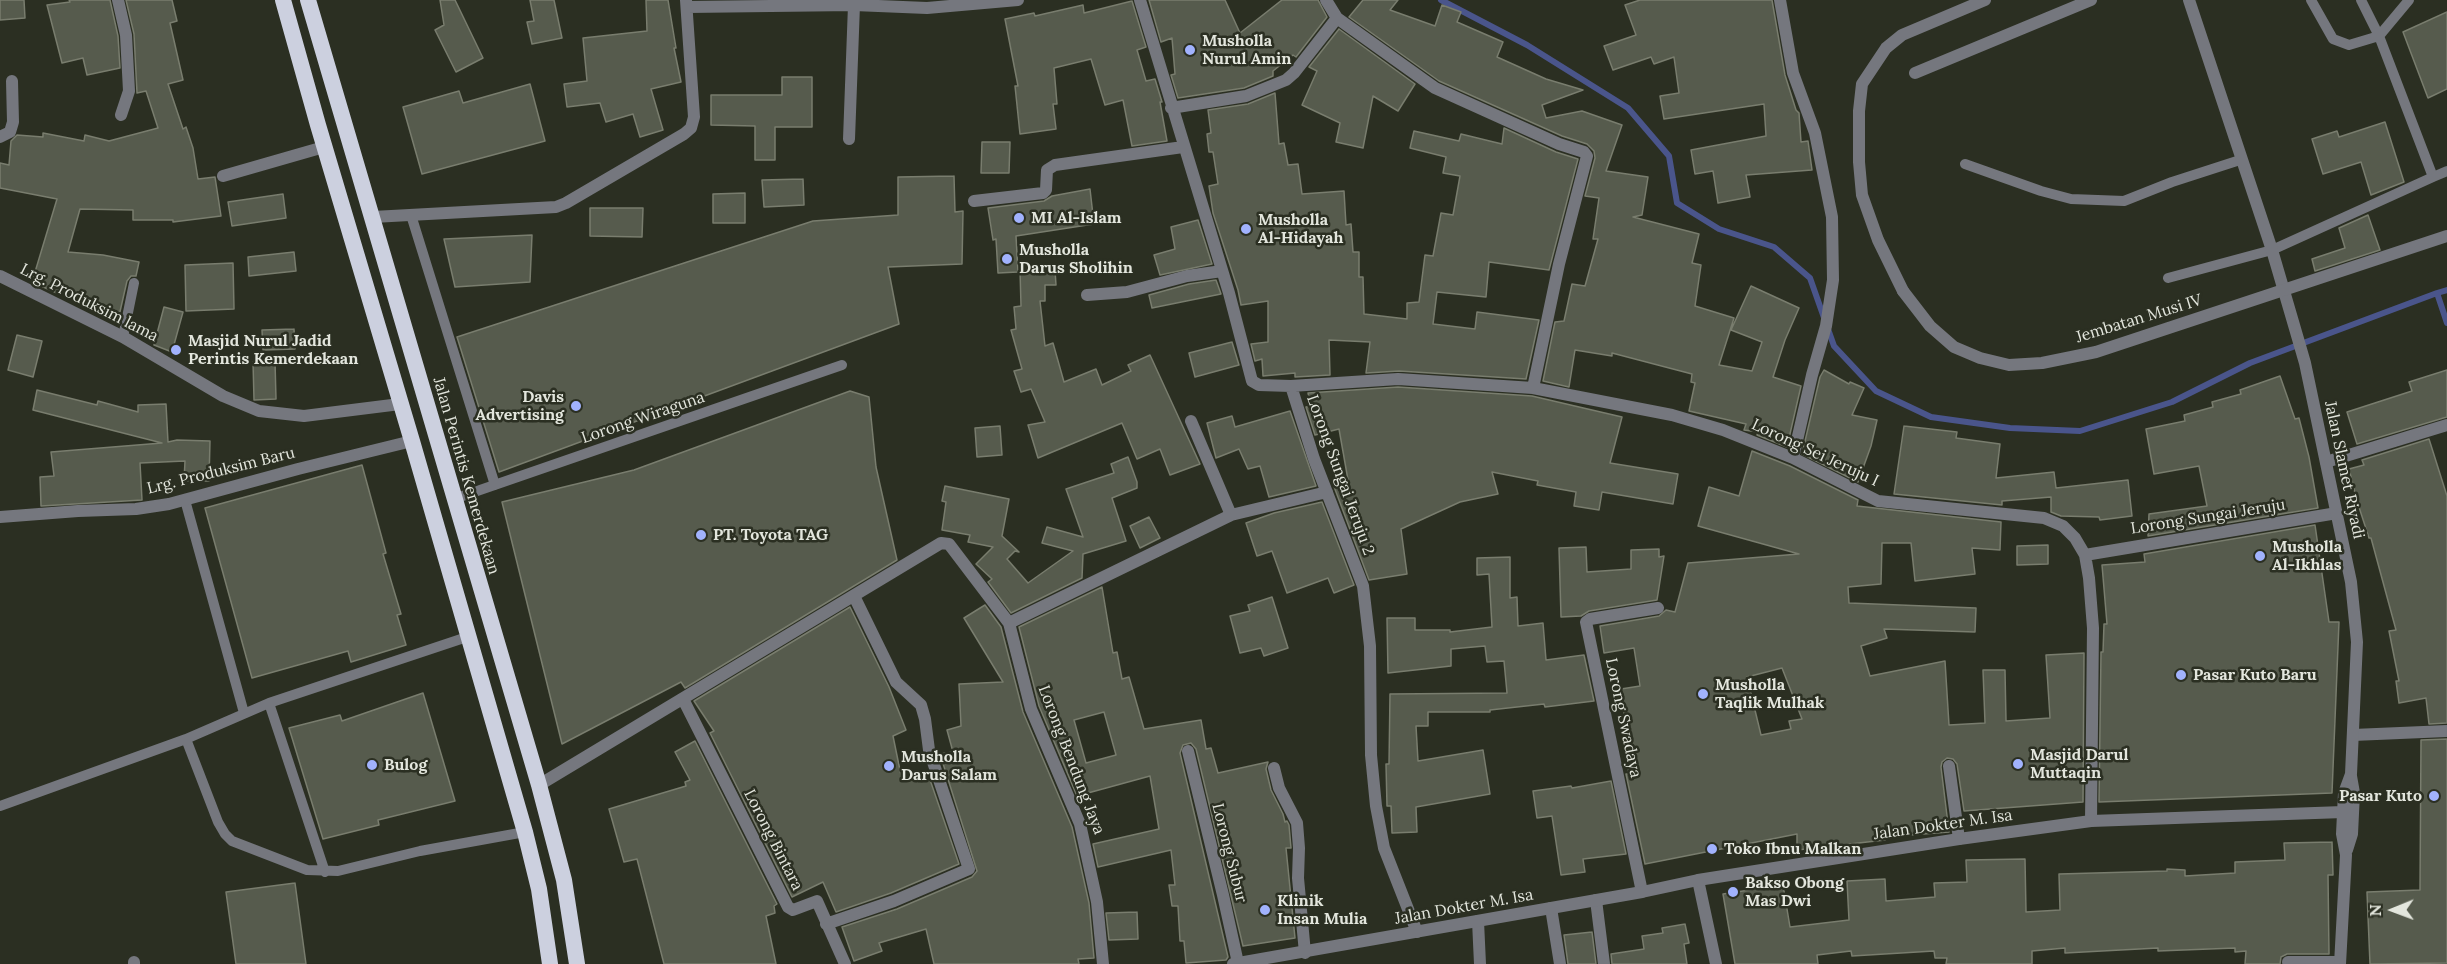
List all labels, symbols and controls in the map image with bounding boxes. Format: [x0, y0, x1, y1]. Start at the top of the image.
place label: Musholla Nurul Amin [1202, 31, 1291, 69]
marker: Musholla Nurul Amin [1183, 43, 1197, 57]
place label: MI Al-Islam [1031, 208, 1122, 228]
place label: Musholla Al-Hidayah [1258, 210, 1343, 248]
marker: MI Al-Islam [1012, 211, 1026, 225]
marker: Musholla Al-Hidayah [1239, 222, 1253, 236]
place label: Musholla Darus Sholihin [1019, 240, 1133, 278]
marker: Musholla Darus Sholihin [1000, 252, 1014, 266]
street label: Lrg. Produksim lama [17, 260, 161, 346]
street label: Jembatan Musi IV [2074, 291, 2204, 347]
place label: Masjid Nurul Jadid Perintis Kemerdekaan [188, 331, 358, 369]
marker: Masjid Nurul Jadid Perintis Kemerdekaan [169, 343, 183, 357]
street label: Jalan Perintis Kemerdekaan [429, 375, 503, 577]
place label: Davis Advertising [475, 387, 564, 425]
street label: Lorong Wiraguna [579, 388, 707, 448]
street label: Lorong Sungai Jeruju 2 [1302, 392, 1378, 558]
marker: Davis Advertising [569, 399, 583, 413]
street label: Jalan Slamet Riyadi [2320, 399, 2368, 541]
street label: Lorong Sei Jeruju I [1748, 415, 1882, 491]
street label: Lrg. Produksim Baru [145, 443, 297, 499]
street label: Lorong Sungai Jeruju [2129, 495, 2287, 539]
place label: PT. Toyota TAG [713, 525, 828, 545]
marker: PT. Toyota TAG [694, 528, 708, 542]
place label: Musholla Al-Ikhlas [2272, 537, 2342, 575]
marker: Musholla Al-Ikhlas [2253, 549, 2267, 563]
street label: Lorong Swadaya [1601, 656, 1645, 780]
place label: Pasar Kuto Baru [2193, 665, 2317, 685]
marker: Pasar Kuto Baru [2174, 668, 2188, 682]
place label: Musholla Taqlik Mulhak [1715, 675, 1824, 713]
street label: Lorong Bendung Jaya [1034, 683, 1108, 837]
marker: Musholla Taqlik Mulhak [1696, 687, 1710, 701]
place label: Masjid Darul Muttaqin [2030, 745, 2128, 783]
place label: Musholla Darus Salam [901, 747, 997, 785]
place label: Bulog [384, 755, 427, 775]
marker: Masjid Darul Muttaqin [2011, 757, 2025, 771]
marker: Bulog [365, 758, 379, 772]
marker: Musholla Darus Salam [882, 759, 896, 773]
street label: Lorong Bintara [739, 786, 807, 894]
place label: Pasar Kuto [2339, 786, 2422, 806]
marker: Pasar Kuto [2427, 789, 2441, 803]
street label: Lorong Subur [1207, 801, 1251, 905]
street label: Jalan Dokter M. Isa [1872, 806, 2014, 844]
place label: Toko Ibnu Malkan [1724, 839, 1861, 859]
marker: Toko Ibnu Malkan [1705, 842, 1719, 856]
place label: Bakso Obong Mas Dwi [1745, 873, 1844, 911]
north arrow [2363, 880, 2423, 940]
street label: Jalan Dokter M. Isa [1393, 885, 1535, 929]
marker: Bakso Obong Mas Dwi [1726, 885, 1740, 899]
place label: Klinik Insan Mulia [1277, 891, 1367, 929]
marker: Klinik Insan Mulia [1258, 903, 1272, 917]
text: N [2365, 904, 2385, 917]

